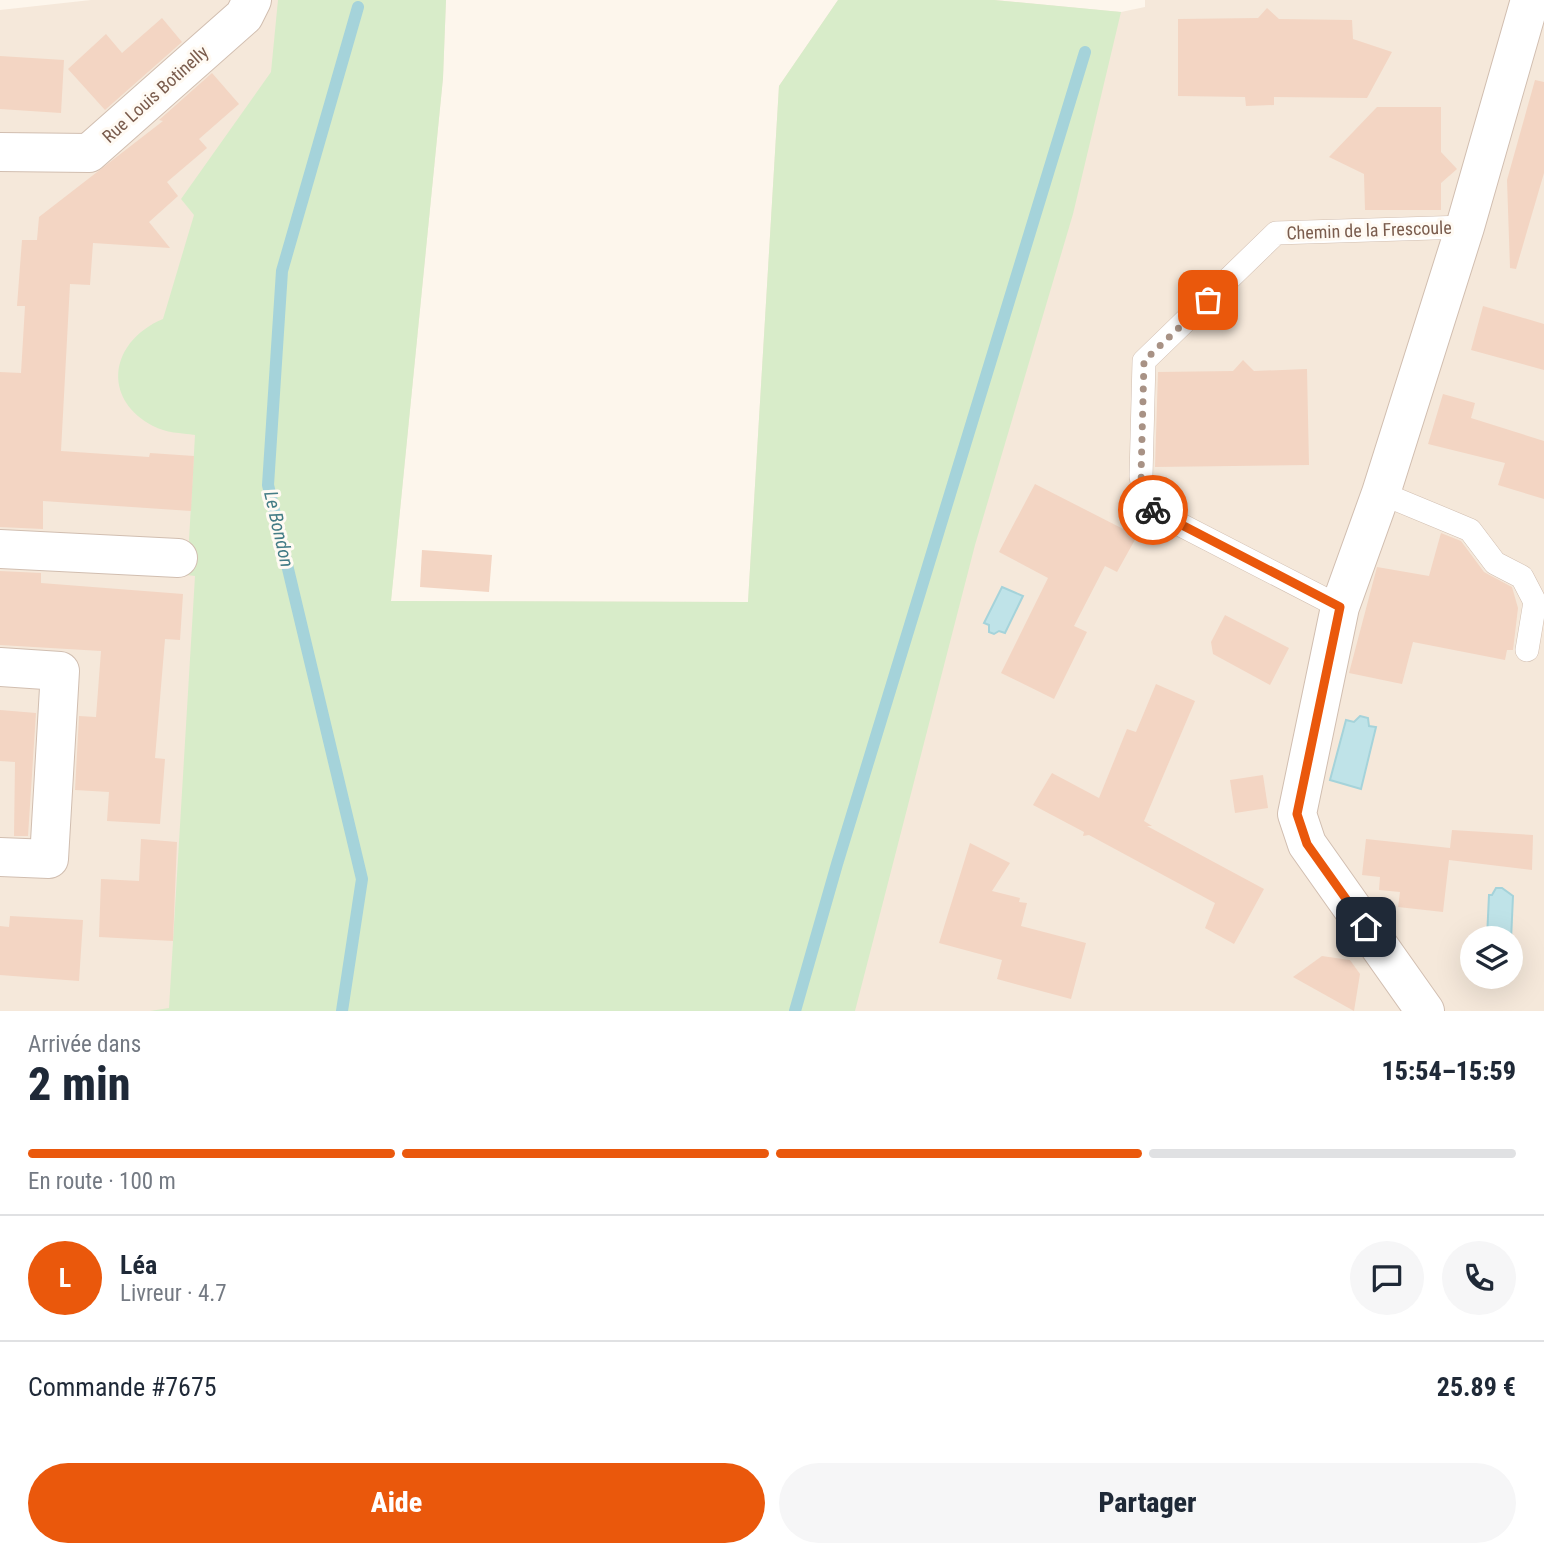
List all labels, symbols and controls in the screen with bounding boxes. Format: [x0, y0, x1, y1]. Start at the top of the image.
street label: Rue Louis Botinelly [98, 41, 212, 147]
street label: Chemin de la Frescoule [1286, 217, 1452, 243]
pin [1178, 270, 1238, 330]
icon: bag [1189, 281, 1227, 319]
courier [1118, 475, 1188, 545]
water label: Le Bondon [259, 489, 299, 569]
icon: bike [1134, 491, 1172, 529]
pin [1336, 897, 1396, 957]
icon: home [1347, 908, 1385, 946]
map controls [1460, 926, 1523, 989]
button: layers [1460, 926, 1523, 989]
text: Arrivée dans [28, 1031, 141, 1058]
text: 15:54–15:59 [1382, 1056, 1516, 1086]
text: 2 min [28, 1057, 131, 1111]
text: En route · 100 m [28, 1168, 176, 1195]
button: chat [1350, 1241, 1424, 1315]
button: phone [1442, 1241, 1516, 1315]
text: Léa [120, 1250, 157, 1280]
text: L [59, 1263, 71, 1293]
text: Livreur · 4.7 [120, 1280, 227, 1307]
text: Commande #7675 [28, 1372, 217, 1402]
text: 25.89 € [1437, 1372, 1516, 1402]
button: Aide [28, 1463, 765, 1543]
button: Partager [779, 1463, 1516, 1543]

